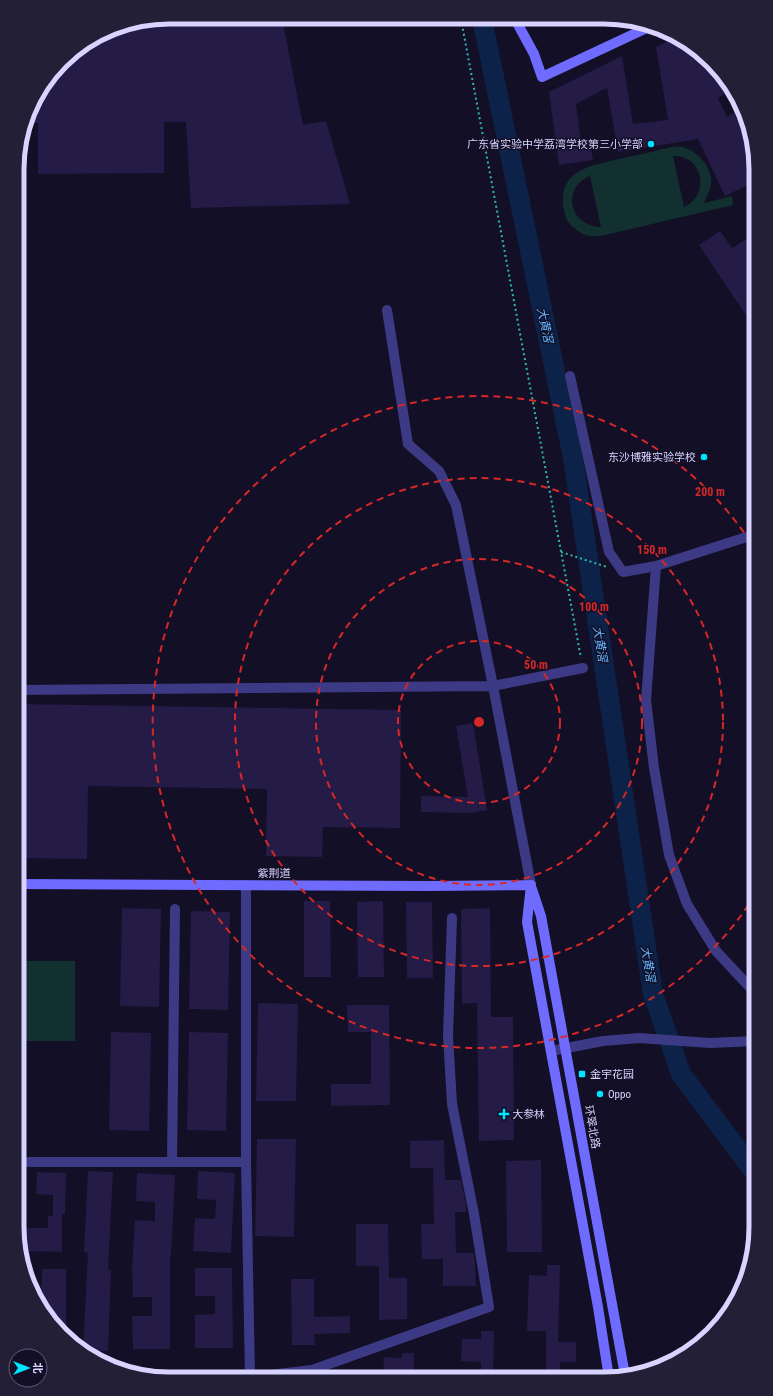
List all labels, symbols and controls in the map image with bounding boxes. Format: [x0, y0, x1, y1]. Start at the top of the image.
place label: 广东省实验中学荔湾学校第三小学部 [467, 138, 643, 151]
marker: 广东省实验中学荔湾学校第三小学部 [646, 139, 656, 149]
water label: 大黄滘 [534, 306, 556, 346]
place label: 东沙博雅实验学校 [608, 451, 696, 464]
marker: 东沙博雅实验学校 [699, 452, 709, 462]
text: 200 m [695, 485, 725, 499]
text: 150 m [637, 543, 667, 557]
text: 100 m [579, 600, 609, 614]
water label: 大黄滘 [590, 625, 610, 665]
text: 50 m [524, 658, 548, 672]
centre of rings [472, 715, 486, 729]
street label: 紫荆道 [258, 867, 291, 880]
water label: 大黄滘 [638, 945, 658, 985]
place label: 金宇花园 [590, 1068, 634, 1081]
marker: 金宇花园 [577, 1069, 587, 1079]
place label: Oppo [608, 1088, 631, 1101]
marker: Oppo [595, 1089, 605, 1099]
street label: 环翠北路 [582, 1104, 602, 1150]
place label: 大参林 [512, 1108, 545, 1121]
marker: 大参林 [499, 1109, 509, 1119]
north arrow [8, 1348, 48, 1388]
text: 北 [31, 1363, 44, 1374]

